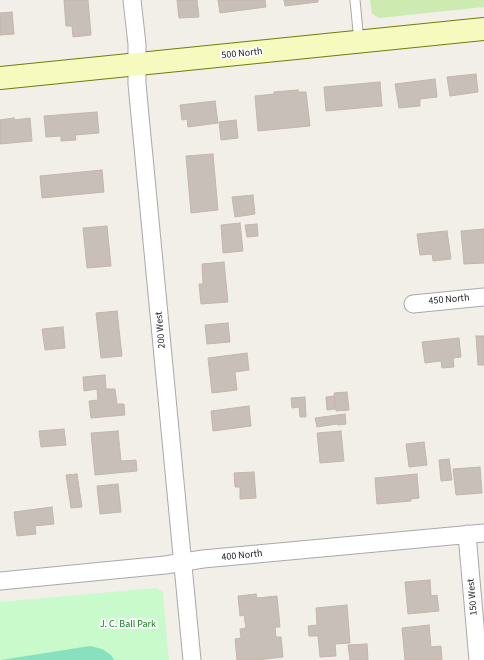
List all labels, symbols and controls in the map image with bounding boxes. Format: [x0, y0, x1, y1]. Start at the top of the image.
street label: 500 North [221, 46, 263, 62]
street label: 450 North [428, 292, 470, 308]
street label: 200 West [153, 311, 169, 349]
street label: 400 North [221, 548, 263, 564]
street label: 150 West [465, 578, 481, 616]
park label: J. C. Ball Park [100, 619, 156, 631]

